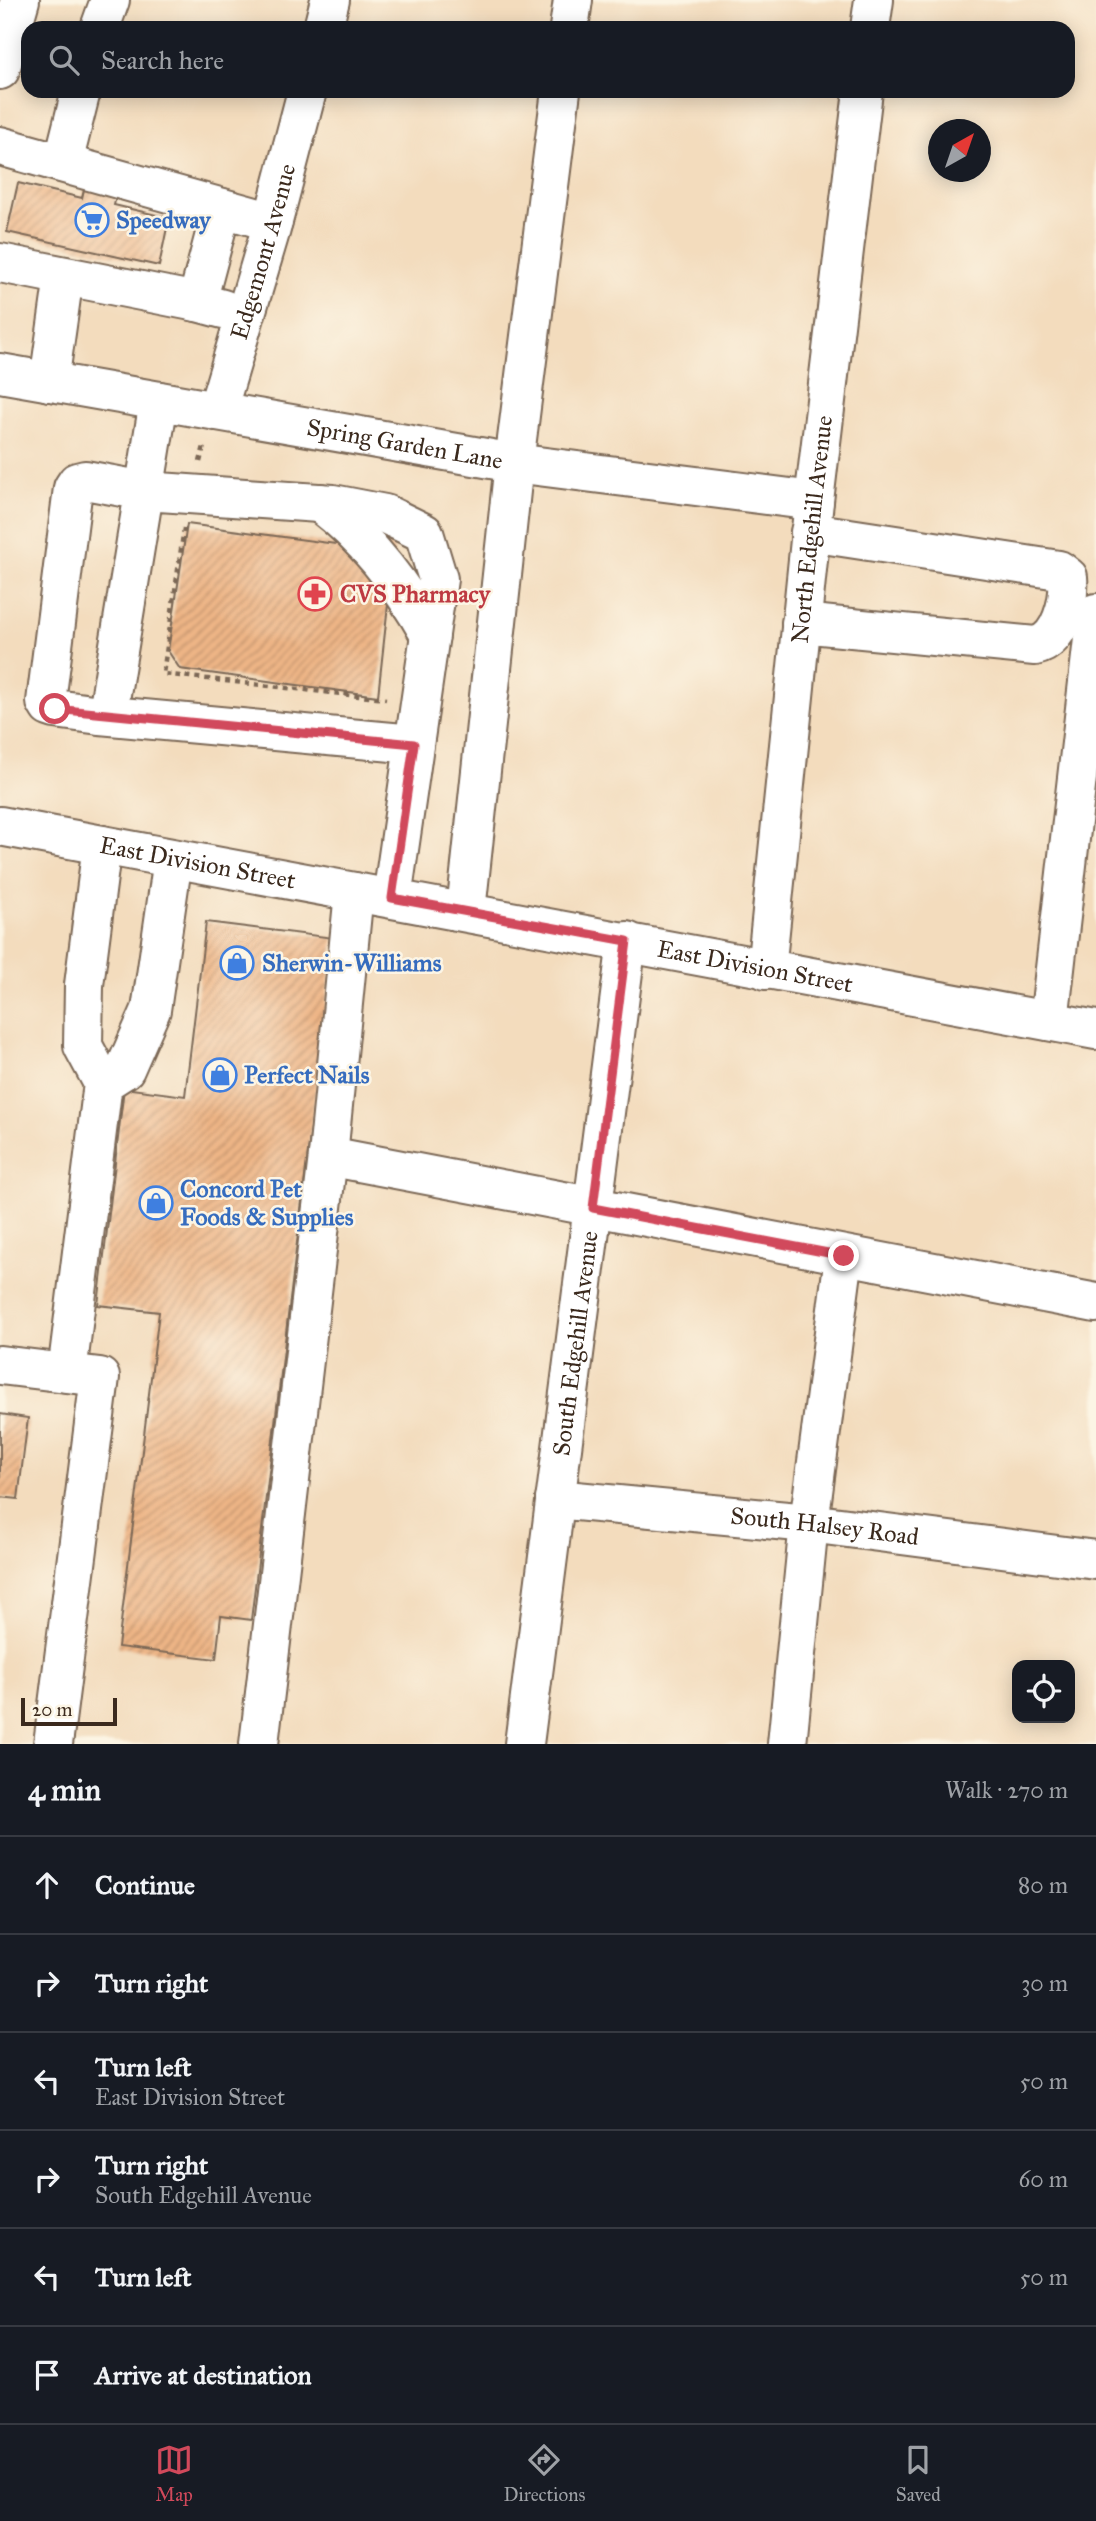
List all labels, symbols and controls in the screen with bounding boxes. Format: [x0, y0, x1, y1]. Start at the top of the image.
search box [21, 21, 1075, 98]
icon: search [45, 41, 83, 79]
text: Search here [101, 44, 224, 76]
north arrow [928, 119, 991, 182]
street label: Edgemont Avenue [224, 160, 302, 343]
supermarket icon: Speedway [73, 201, 111, 239]
place label: Speedway [116, 205, 212, 235]
street label: Spring Garden Lane [305, 412, 505, 476]
street label: North Edgehill Avenue [785, 414, 839, 645]
pharmacy icon: CVS Pharmacy [296, 575, 334, 613]
place label: CVS Pharmacy [340, 579, 492, 609]
route start [39, 693, 70, 724]
street label: East Division Street [97, 830, 298, 896]
street label: East Division Street [655, 934, 856, 1000]
shop icon: Sherwin-Williams [218, 944, 256, 982]
place label: Sherwin-Williams [262, 948, 442, 978]
shop icon: Perfect Nails [201, 1056, 239, 1094]
place label: Perfect Nails [244, 1060, 370, 1090]
place label: Concord Pet Foods & Supplies [180, 1174, 354, 1232]
shop icon: Concord Pet Foods & Supplies [137, 1184, 175, 1222]
street label: South Edgehill Avenue [546, 1229, 605, 1458]
route end [828, 1240, 859, 1271]
street label: South Halsey Road [729, 1501, 921, 1552]
map controls [1012, 1660, 1075, 1723]
button: locate [1012, 1660, 1075, 1723]
scale bar [21, 1695, 117, 1727]
text: 20 m [32, 1698, 73, 1721]
text: 4 min [28, 1772, 101, 1808]
text: Walk · 270 m [945, 1776, 1068, 1804]
icon: ahead [28, 1866, 66, 1904]
text: Continue [95, 1869, 195, 1901]
text: 80 m [1018, 1871, 1068, 1899]
icon: right [28, 1964, 66, 2002]
text: Turn right [95, 1967, 208, 1999]
text: 30 m [1021, 1969, 1068, 1997]
text: Turn left [95, 2051, 191, 2083]
icon: left [28, 2062, 66, 2100]
text: 50 m [1020, 2067, 1068, 2095]
text: East Division Street [95, 2083, 285, 2111]
text: Turn right [95, 2149, 208, 2181]
icon: right [28, 2160, 66, 2198]
text: 60 m [1019, 2165, 1068, 2193]
text: South Edgehill Avenue [95, 2181, 312, 2209]
icon: left [28, 2258, 66, 2296]
text: Turn left [95, 2261, 191, 2293]
text: 50 m [1020, 2263, 1068, 2291]
icon: arrive [28, 2356, 66, 2394]
text: Arrive at destination [95, 2359, 312, 2391]
tab: Map [155, 2441, 193, 2506]
tab: Directions [503, 2441, 585, 2506]
tab: Saved [896, 2441, 941, 2506]

